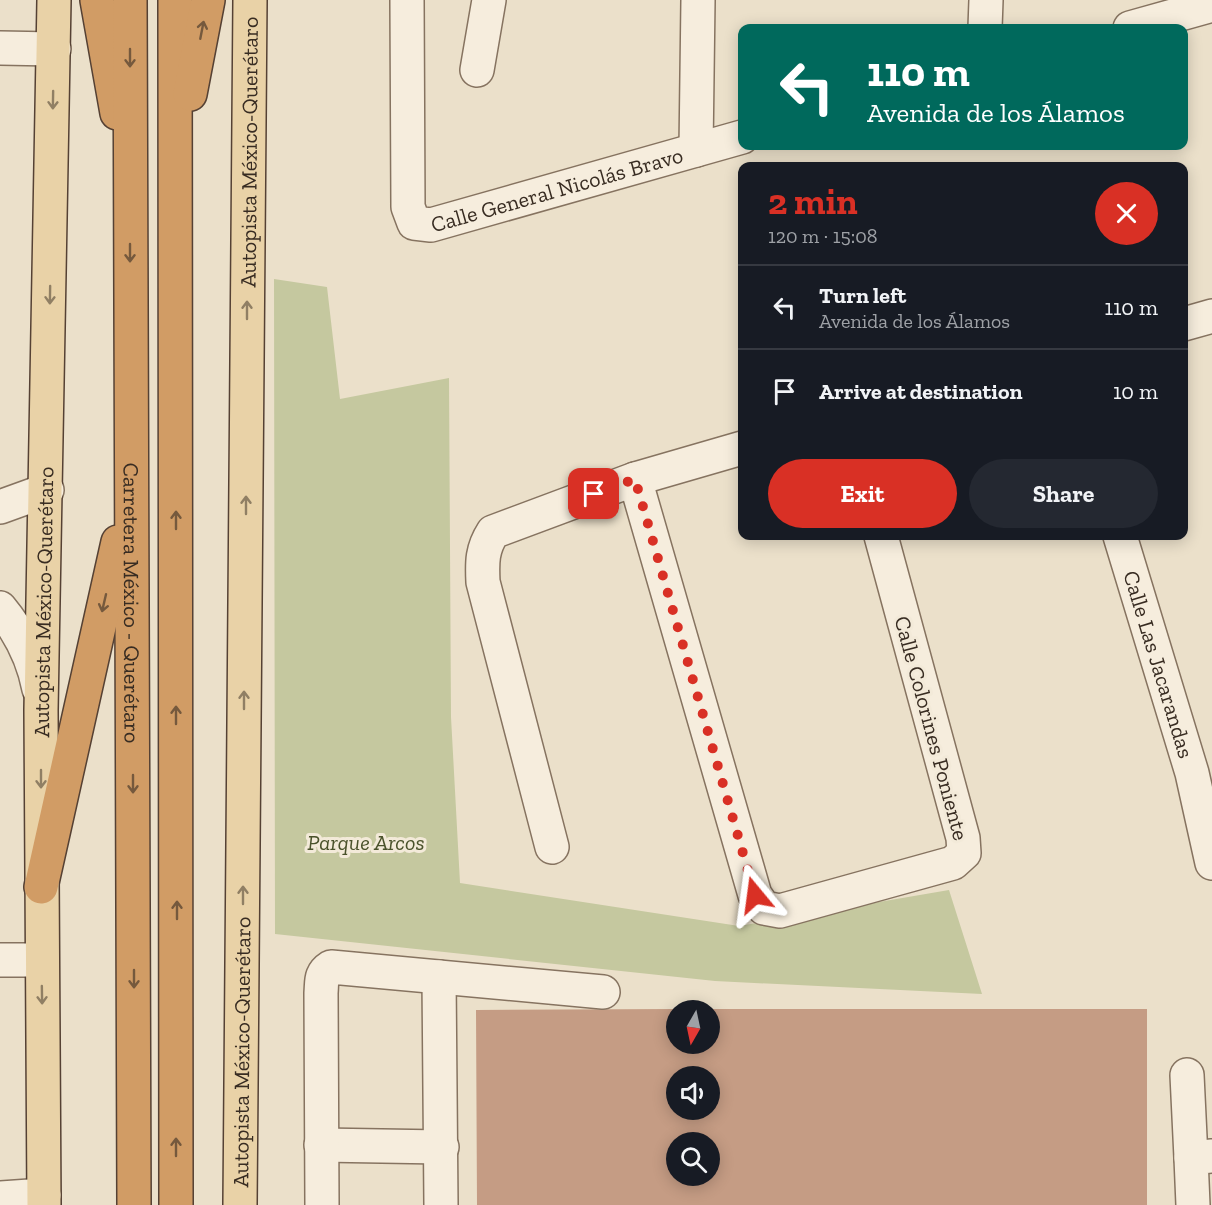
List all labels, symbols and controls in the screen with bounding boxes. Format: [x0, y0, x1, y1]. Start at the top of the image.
street label: Autopista México-Querétaro [235, 16, 264, 288]
one-way arrow [197, 21, 208, 40]
text: 110 m [867, 46, 970, 97]
one-way arrow [124, 48, 136, 68]
icon: left [768, 48, 846, 126]
one-way arrow [47, 90, 59, 110]
text: Avenida de los Álamos [867, 97, 1125, 129]
street label: Calle General Nicolás Bravo [428, 141, 686, 238]
text: 2 min [768, 180, 858, 223]
button: close [1095, 182, 1158, 245]
text: 120 m · 15:08 [768, 224, 877, 248]
one-way arrow [124, 243, 136, 263]
text: Turn left [819, 282, 906, 309]
one-way arrow [44, 285, 56, 305]
icon: left [768, 291, 801, 324]
text: 110 m [1104, 294, 1158, 321]
one-way arrow [241, 300, 253, 320]
text: Avenida de los Álamos [819, 309, 1010, 333]
icon: arrive [768, 375, 801, 408]
text: Arrive at destination [819, 378, 1022, 405]
text: 10 m [1113, 378, 1158, 405]
button: Exit [768, 459, 957, 528]
button: Share [969, 459, 1158, 528]
street label: Carretera México - Querétaro [118, 463, 145, 743]
street label: Autopista México-Querétaro [28, 466, 59, 738]
pin [568, 468, 619, 519]
icon: arrive [577, 477, 610, 510]
one-way arrow [240, 495, 252, 515]
one-way arrow [170, 510, 182, 530]
street label: Calle Las Jacarandas [1117, 567, 1200, 761]
one-way arrow [98, 593, 109, 612]
street label: Calle Colorines Poniente [889, 613, 974, 843]
one-way arrow [238, 690, 250, 710]
one-way arrow [170, 705, 182, 725]
one-way arrow [35, 769, 47, 789]
one-way arrow [127, 774, 139, 794]
park label: Parque Arcos [307, 829, 425, 856]
position arrow [723, 863, 787, 927]
one-way arrow [237, 885, 249, 905]
one-way arrow [171, 900, 183, 920]
street label: Autopista México-Querétaro [227, 916, 256, 1188]
one-way arrow [128, 969, 140, 989]
one-way arrow [36, 985, 48, 1005]
north arrow [666, 1000, 720, 1054]
map controls [666, 1000, 720, 1186]
button: sound [666, 1066, 720, 1120]
button: search [666, 1132, 720, 1186]
one-way arrow [170, 1137, 182, 1157]

